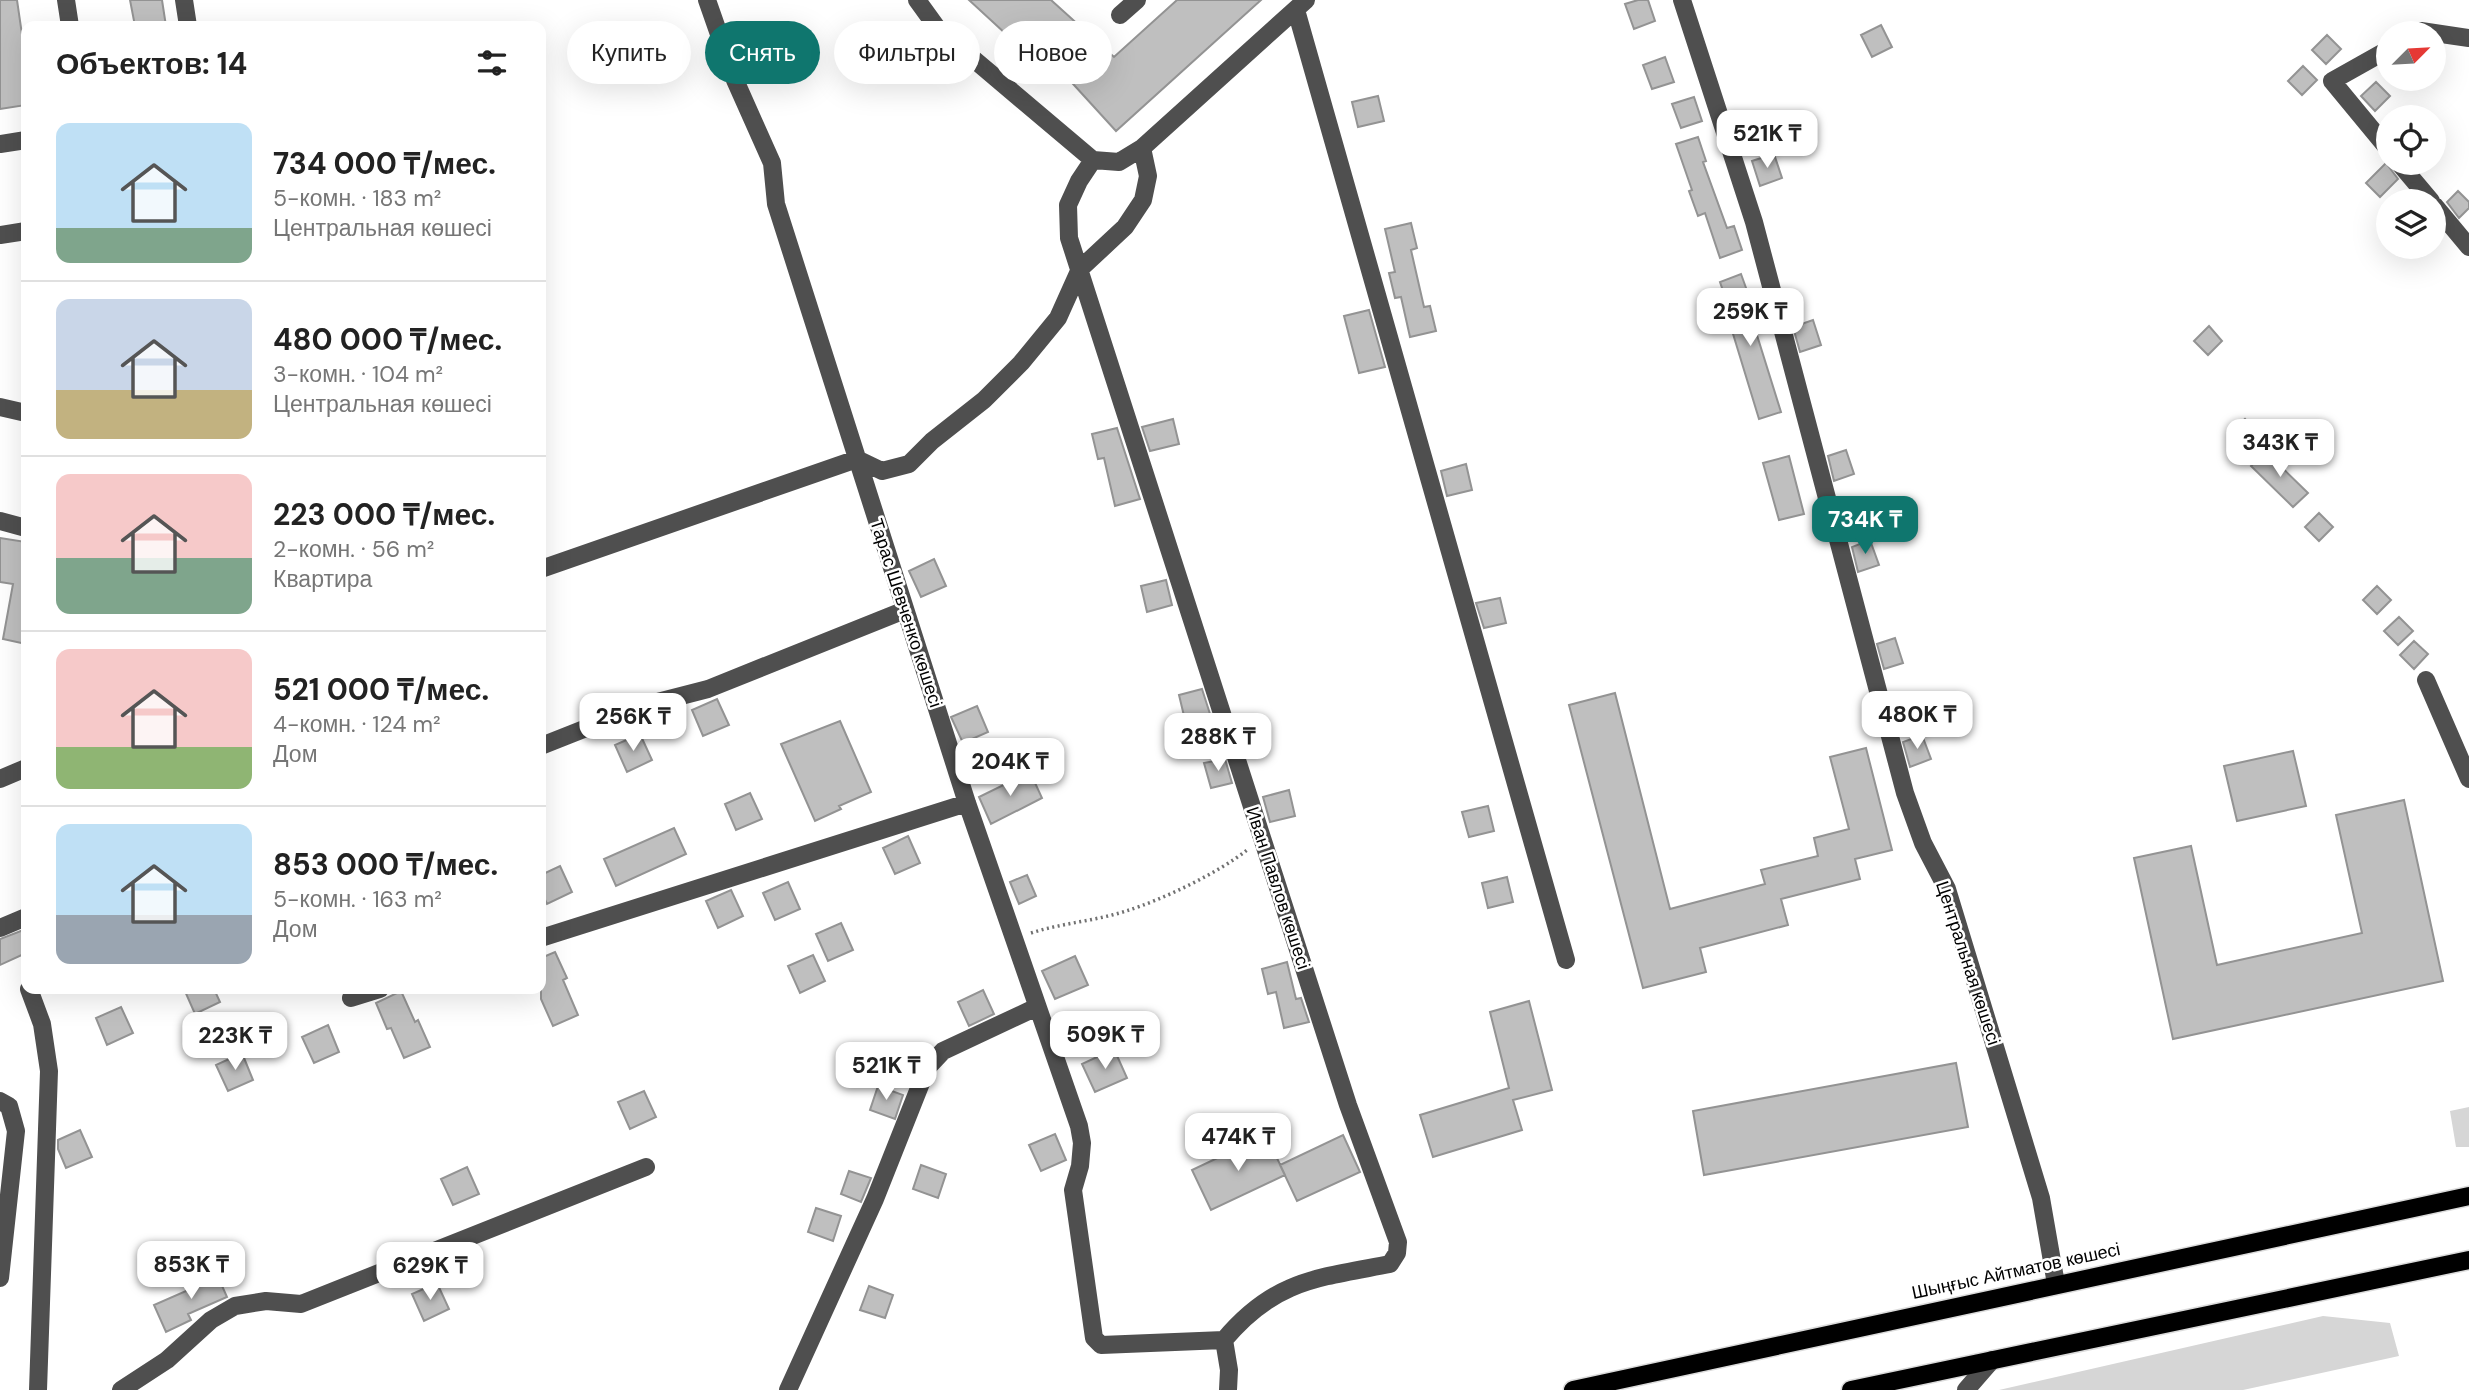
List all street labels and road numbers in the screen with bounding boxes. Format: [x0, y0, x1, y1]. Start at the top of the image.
street label: Тарас Шевченко көшесі [864, 516, 948, 710]
street label: Иван Павлов көшесі [1240, 804, 1316, 972]
street label: Центральная көшесі [1930, 878, 2006, 1048]
street label: Шыңғыс Айтматов көшесі [1909, 1237, 2123, 1305]

